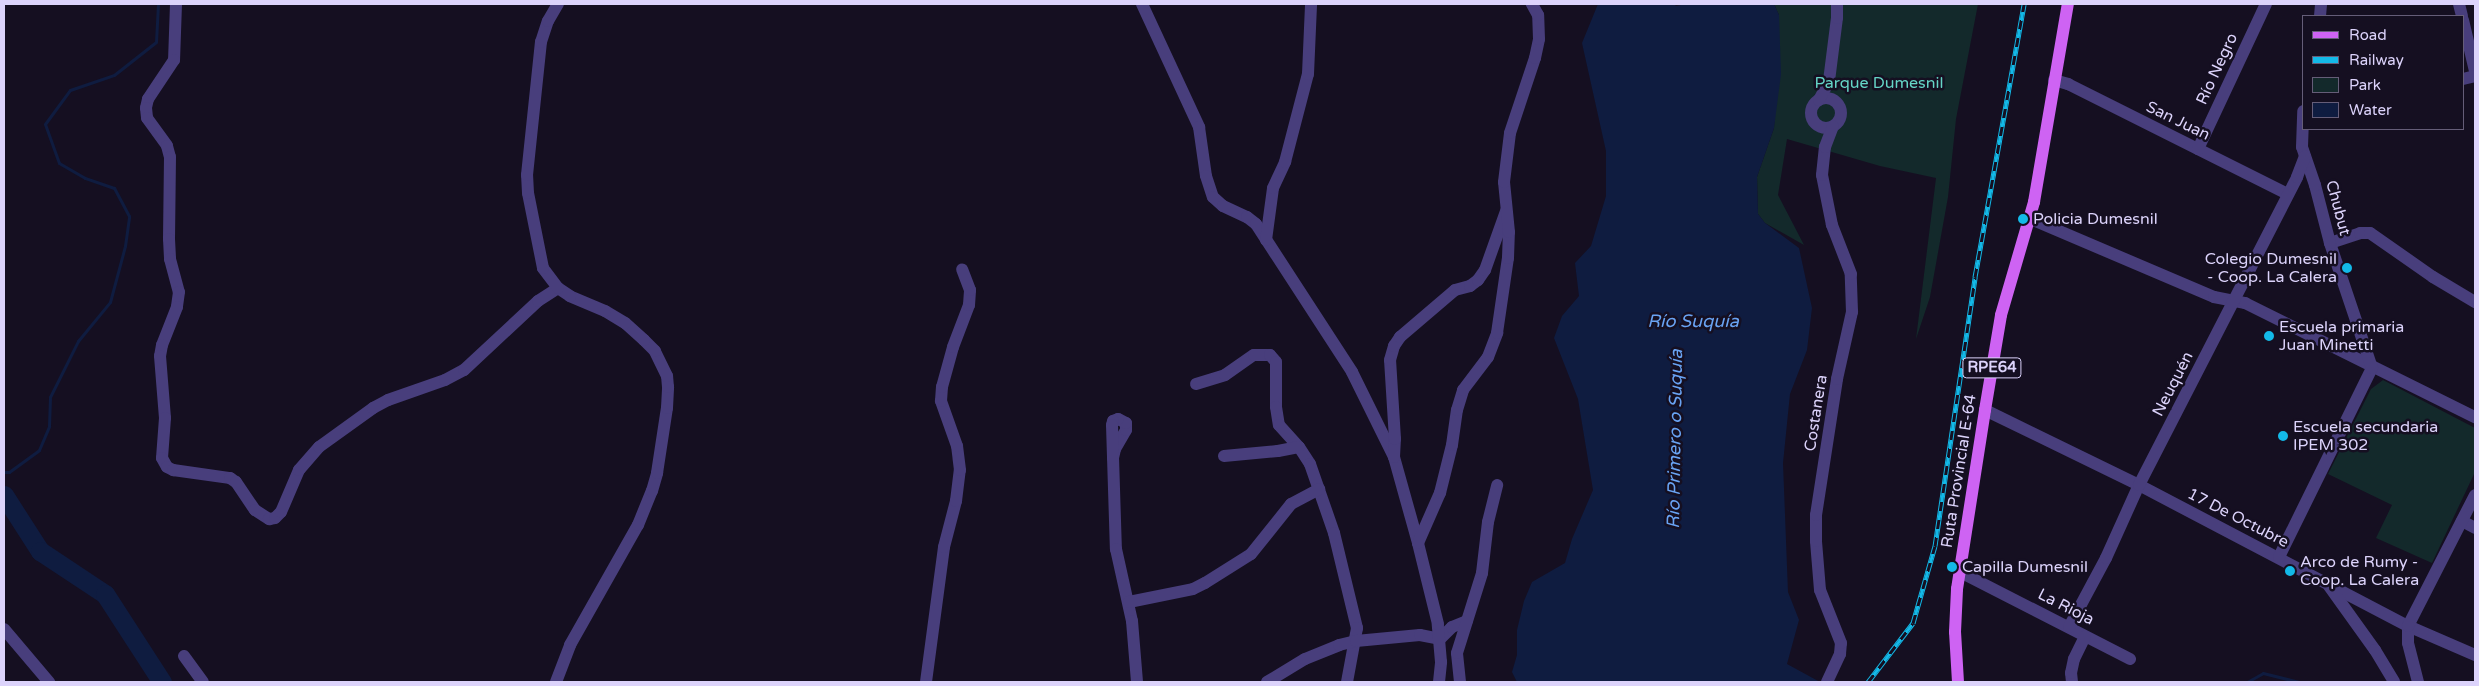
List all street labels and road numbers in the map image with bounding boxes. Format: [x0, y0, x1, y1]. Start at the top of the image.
street label: Río Negro [2192, 30, 2242, 108]
street label: San Juan [2143, 97, 2213, 145]
street label: Chubut [2321, 178, 2355, 238]
street label: Neuquén [2149, 348, 2197, 420]
road number: RPE64 [1962, 356, 2022, 380]
street label: Costanera [1800, 373, 1832, 453]
street label: Ruta Provincial E-64 [1937, 393, 1981, 549]
street label: 17 De Octubre [2184, 484, 2292, 552]
street label: La Rioja [2035, 585, 2097, 629]

